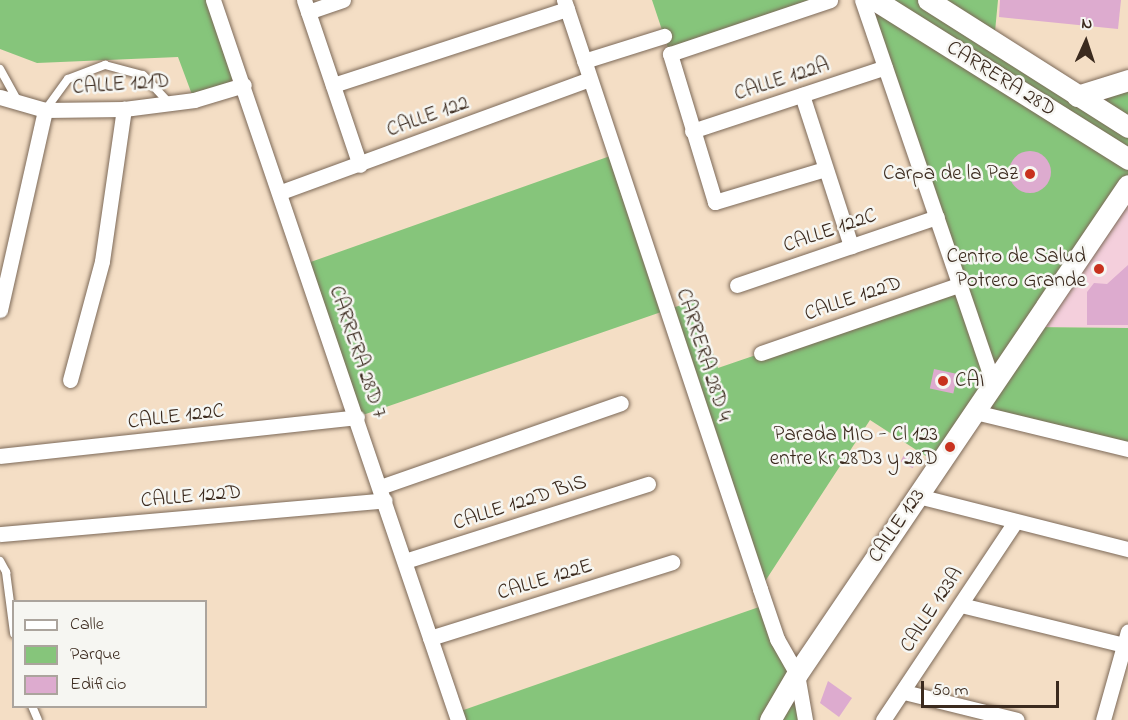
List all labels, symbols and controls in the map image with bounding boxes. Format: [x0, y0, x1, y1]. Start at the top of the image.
north arrow [1056, 12, 1116, 72]
text: N [1081, 12, 1093, 36]
street label: CARRERA 28D [942, 35, 1060, 123]
street label: CALLE 122A [731, 53, 833, 107]
street label: CALLE 121D [72, 69, 170, 101]
street label: CALLE 122 [384, 91, 472, 143]
place label: Carpa de la Paz [883, 161, 1018, 187]
marker: Carpa de la Paz [1023, 167, 1037, 181]
street label: CALLE 122C [780, 203, 880, 259]
place label: Centro de Salud Potrero Grande [946, 244, 1086, 294]
marker: Centro de Salud Potrero Grande [1090, 260, 1108, 278]
street label: CALLE 122D [801, 271, 905, 327]
street label: CARRERA 28D 7 [323, 283, 391, 421]
street label: CARRERA 28D 4 [670, 286, 736, 424]
place label: CAI [955, 368, 984, 394]
marker: CAI [936, 374, 950, 388]
street label: CALLE 122C [126, 399, 226, 435]
place label: Parada MIO - Cl 123 entre Kr 28D3 y 28D [770, 422, 938, 472]
marker: Parada MIO - Cl 123 entre Kr 28D3 y 28D [943, 440, 957, 454]
street label: CALLE 122D BIS [450, 470, 590, 536]
street label: CALLE 122D [140, 480, 242, 514]
street label: CALLE 123 [863, 484, 931, 568]
street label: CALLE 122E [494, 554, 596, 606]
street label: CALLE 123A [895, 563, 969, 657]
legend [12, 600, 207, 708]
text: Calle [70, 612, 104, 638]
text: Parque [70, 642, 120, 668]
scale bar [924, 669, 1062, 707]
text: Edificio [70, 672, 126, 698]
text: 50 m [932, 678, 969, 704]

